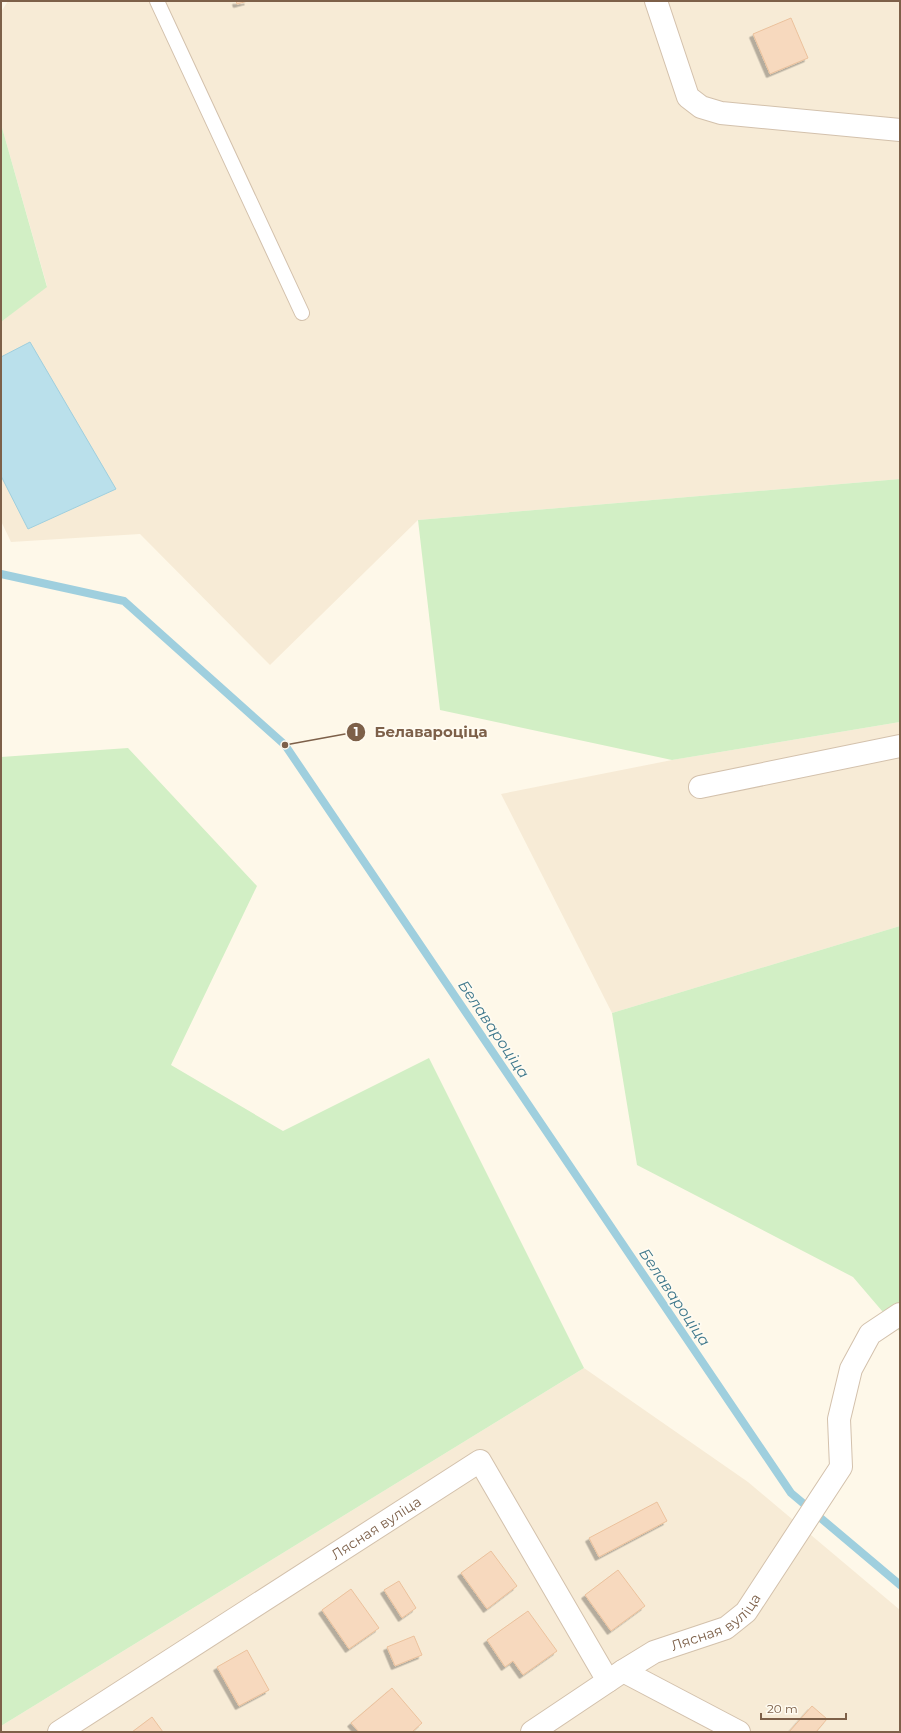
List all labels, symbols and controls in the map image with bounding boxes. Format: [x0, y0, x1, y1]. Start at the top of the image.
callout: Белавароціца [346, 719, 495, 746]
text: Белавароціца [374, 722, 488, 741]
text: 1 [354, 724, 358, 739]
water label: Белавароціца [454, 976, 534, 1082]
water label: Белавароціца [635, 1244, 715, 1350]
street label: Лясная вуліца [328, 1492, 424, 1564]
street label: Лясная вуліца [668, 1590, 765, 1655]
scale bar [761, 1695, 846, 1721]
text: 20 m [767, 1701, 798, 1716]

